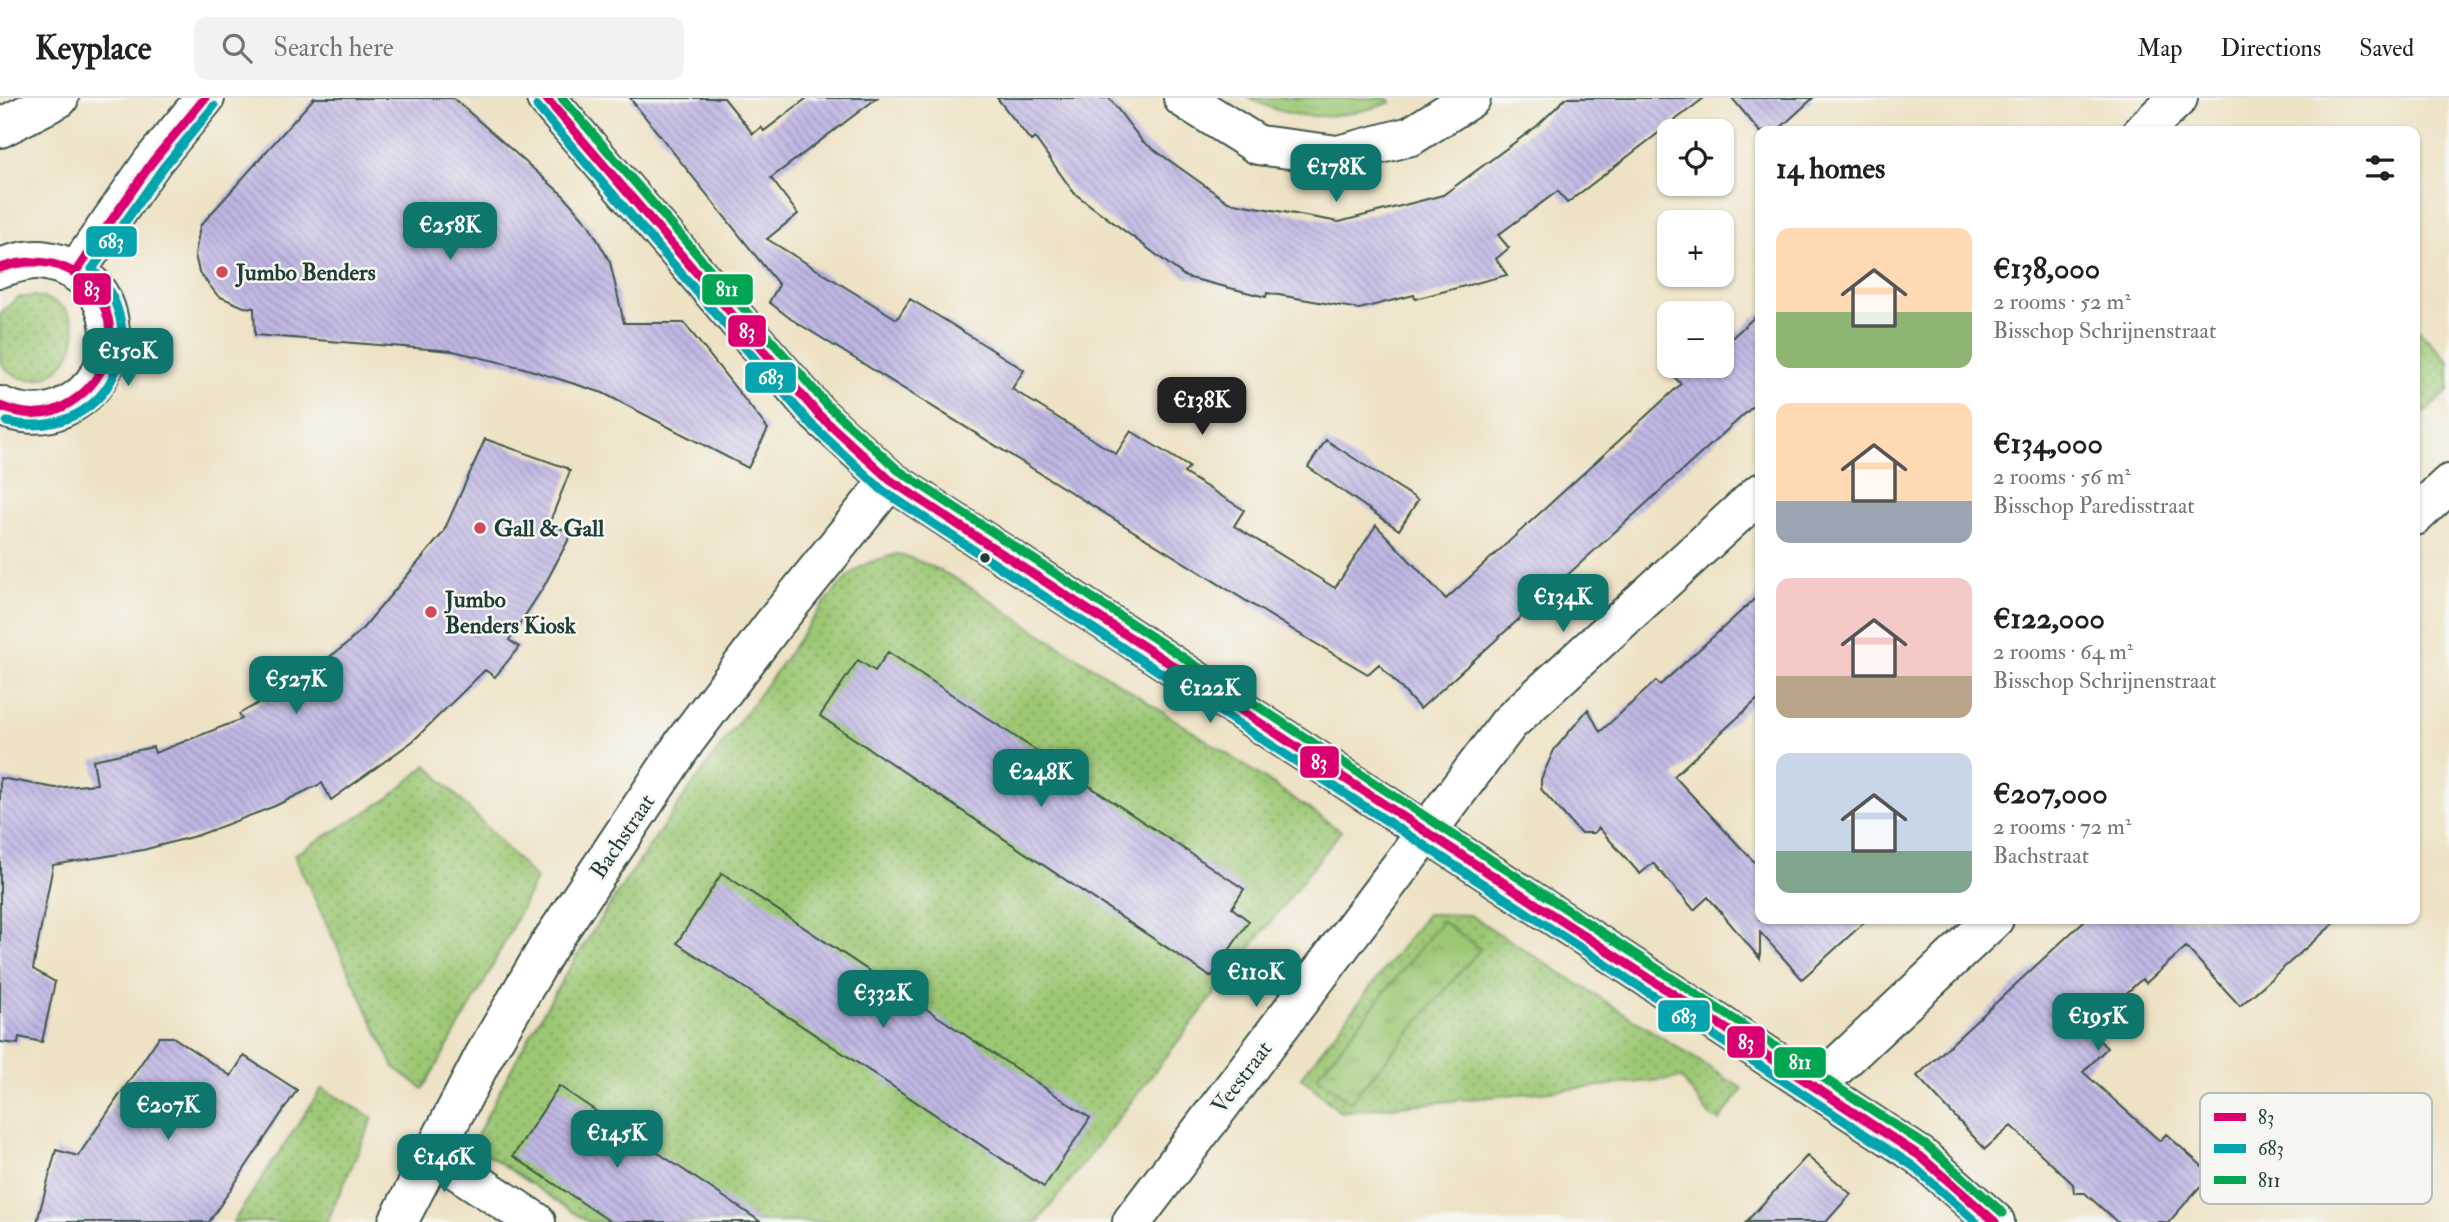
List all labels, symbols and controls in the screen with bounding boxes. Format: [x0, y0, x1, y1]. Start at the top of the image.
search box [194, 17, 684, 80]
text: Keyplace [35, 28, 152, 69]
icon: search [218, 29, 256, 67]
text: Search here [274, 32, 394, 64]
text: Map [2137, 33, 2182, 64]
text: Directions [2220, 33, 2321, 64]
text: Saved [2359, 33, 2414, 64]
map controls [1657, 119, 1734, 378]
button: locate [1657, 119, 1734, 196]
pin: €178K [1287, 144, 1385, 204]
icon: filters [2361, 149, 2399, 187]
text: 14 homes [1776, 150, 1885, 187]
text: €178K [1306, 152, 1366, 181]
pin: €258K [401, 202, 499, 262]
text: €258K [419, 210, 481, 239]
button: + [1657, 210, 1734, 287]
line badge: 683 [85, 225, 138, 258]
text: 683 [98, 230, 124, 254]
text: €138,000 [1993, 250, 2100, 287]
icon: home [1832, 256, 1916, 340]
place label: Jumbo Benders [235, 258, 376, 288]
marker: Jumbo Benders [214, 264, 230, 280]
line badge: 83 [72, 272, 112, 306]
line badge: 811 [701, 273, 754, 306]
text: 83 [84, 278, 100, 302]
text: 811 [716, 278, 738, 302]
text: 2 rooms · 52 m² [1993, 287, 2131, 316]
button: − [1657, 301, 1734, 378]
line badge: 83 [727, 314, 767, 348]
text: Bisschop Schrijnenstraat [1993, 316, 2216, 345]
text: 83 [739, 320, 755, 344]
pin: €150K [79, 328, 177, 388]
text: €150K [98, 336, 158, 365]
line badge: 683 [744, 361, 797, 394]
text: 683 [758, 366, 784, 390]
pin: €138K [1153, 378, 1251, 437]
text: €138K [1173, 385, 1231, 414]
text: €134,000 [1993, 425, 2103, 462]
icon: home [1832, 431, 1916, 515]
text: 2 rooms · 56 m² [1993, 462, 2131, 491]
text: Bisschop Paredisstraat [1993, 491, 2195, 520]
place label: Gall & Gall [494, 514, 605, 543]
marker: Gall & Gall [472, 520, 488, 536]
unlabelled marker [978, 551, 992, 565]
pin: €134K [1514, 574, 1612, 634]
text: €134K [1534, 582, 1592, 611]
place label: Jumbo Benders Kiosk [444, 585, 577, 640]
text: €122,000 [1993, 600, 2105, 637]
marker: Jumbo Benders Kiosk [423, 604, 439, 620]
icon: home [1832, 606, 1916, 690]
text: 2 rooms · 64 m² [1993, 637, 2133, 666]
pin: €527K [247, 656, 345, 716]
text: €527K [265, 664, 327, 693]
pin: €122K [1161, 666, 1259, 725]
text: Bisschop Schrijnenstraat [1993, 666, 2216, 695]
text: €122K [1179, 673, 1241, 702]
line badge: 83 [1299, 745, 1340, 779]
pin: €248K [992, 750, 1090, 809]
text: 83 [1311, 751, 1327, 775]
text: €248K [1009, 757, 1073, 786]
text: €207,000 [1993, 775, 2108, 812]
icon: home [1832, 781, 1916, 865]
street label: Bachstraat [584, 788, 661, 884]
text: 2 rooms · 72 m² [1993, 812, 2131, 841]
text: Bachstraat [1993, 841, 2089, 870]
pin: €110K [1207, 950, 1305, 1009]
text: €110K [1227, 957, 1285, 986]
pin: €332K [834, 970, 932, 1030]
text: €332K [854, 978, 912, 1007]
pin: €195K [2049, 993, 2147, 1053]
line badge: 683 [1657, 999, 1711, 1033]
text: €195K [2068, 1001, 2128, 1030]
text: 683 [1671, 1005, 1697, 1029]
line badge: 83 [1726, 1025, 1766, 1059]
text: 83 [1738, 1031, 1754, 1055]
street label: Veestraat [1205, 1035, 1278, 1120]
line badge: 811 [1773, 1046, 1827, 1079]
text: 811 [1789, 1051, 1811, 1075]
pin: €207K [119, 1082, 217, 1142]
text: €207K [136, 1090, 200, 1119]
legend [2200, 1093, 2432, 1204]
text: 83 [2258, 1106, 2274, 1130]
pin: €145K [568, 1110, 666, 1170]
text: €145K [587, 1118, 647, 1147]
pin: €146K [395, 1134, 493, 1194]
text: 683 [2258, 1137, 2284, 1161]
text: €146K [413, 1142, 475, 1171]
text: 811 [2258, 1169, 2280, 1193]

